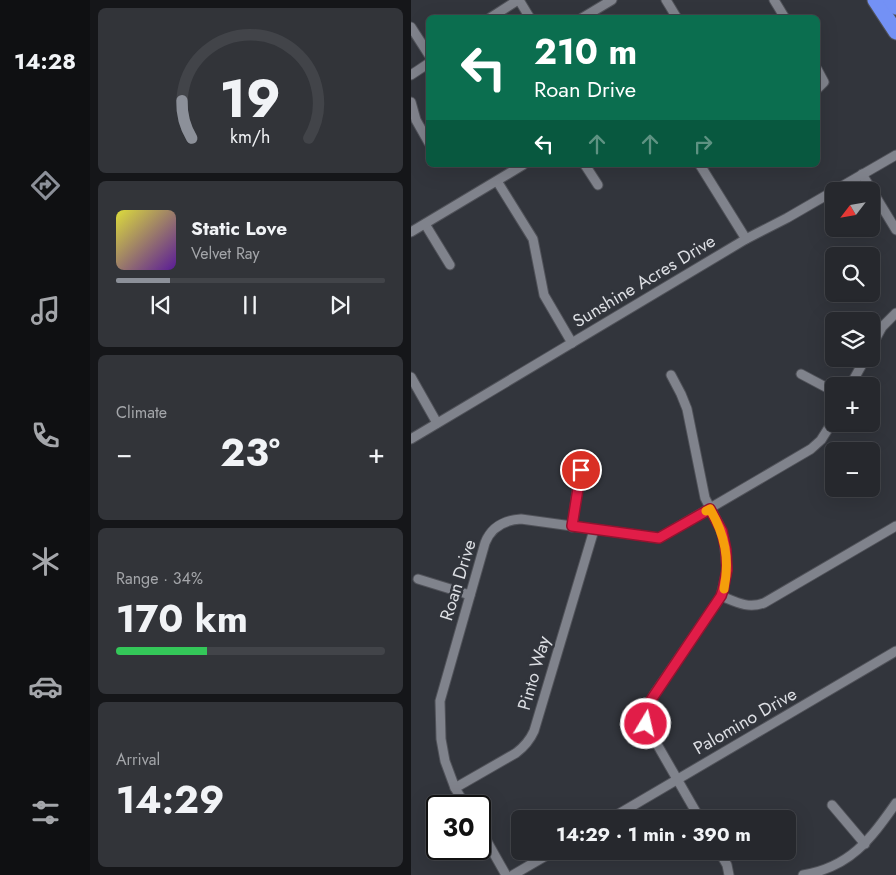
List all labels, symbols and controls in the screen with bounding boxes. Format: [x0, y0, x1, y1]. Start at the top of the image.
text: 210 m [534, 27, 637, 77]
icon: left [451, 35, 516, 100]
text: 14:28 [14, 45, 76, 77]
text: 19 [220, 61, 281, 137]
text: Roan Drive [534, 73, 636, 105]
text: km/h [230, 124, 271, 150]
icon: left [530, 130, 558, 158]
icon: ahead [583, 130, 611, 158]
icon: ahead [636, 130, 664, 158]
icon: right [689, 130, 717, 158]
icon: directions [28, 168, 63, 203]
north arrow [825, 182, 880, 238]
map controls [825, 182, 880, 497]
text: Static Love [191, 215, 287, 242]
street label: Sunshine Acres Drive [568, 228, 720, 334]
text: Velvet Ray [191, 242, 260, 265]
button: search [825, 247, 880, 302]
icon: previous [147, 291, 175, 319]
icon: pause [236, 291, 264, 319]
icon: next [326, 291, 354, 319]
icon: music [28, 293, 63, 328]
button: layers [825, 312, 880, 367]
button: + [825, 377, 880, 432]
text: Climate [116, 401, 167, 424]
icon: phone [28, 418, 63, 453]
text: 23° [220, 425, 280, 480]
text: − [116, 433, 133, 474]
text: + [368, 433, 385, 474]
button: − [825, 442, 880, 497]
pin [560, 449, 602, 491]
icon: arrive [567, 456, 595, 484]
street label: Roan Drive [433, 536, 483, 624]
icon: climate [28, 544, 63, 579]
text: Range · 34% [116, 567, 203, 590]
text: 170 km [116, 591, 248, 646]
street label: Pinto Way [511, 633, 557, 713]
icon: car [28, 669, 63, 704]
street label: Palomino Drive [689, 681, 801, 761]
position arrow [619, 697, 671, 749]
text: Arrival [116, 748, 160, 771]
text: 14:29 [116, 772, 224, 827]
icon: filters [28, 795, 63, 830]
speed limit sign: 30 [426, 795, 491, 860]
text: 14:29 · 1 min · 390 m [556, 821, 751, 848]

